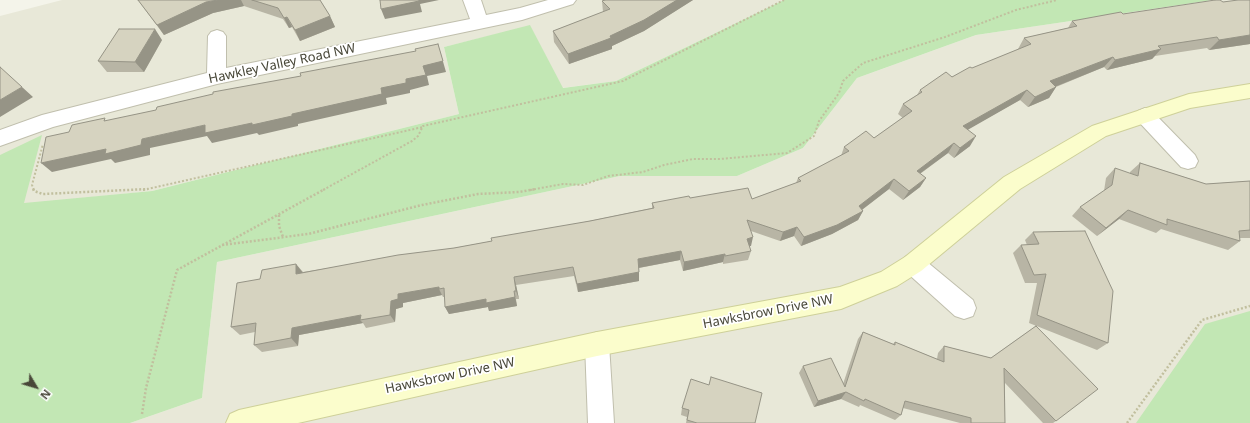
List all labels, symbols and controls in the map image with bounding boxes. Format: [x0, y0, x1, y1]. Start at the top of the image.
street label: Hawkley Valley Road NW [207, 41, 357, 87]
street label: Hawksbrow Drive NW [702, 292, 834, 332]
street label: Hawksbrow Drive NW [384, 355, 516, 397]
north arrow [16, 367, 56, 407]
text: N [37, 387, 55, 403]

